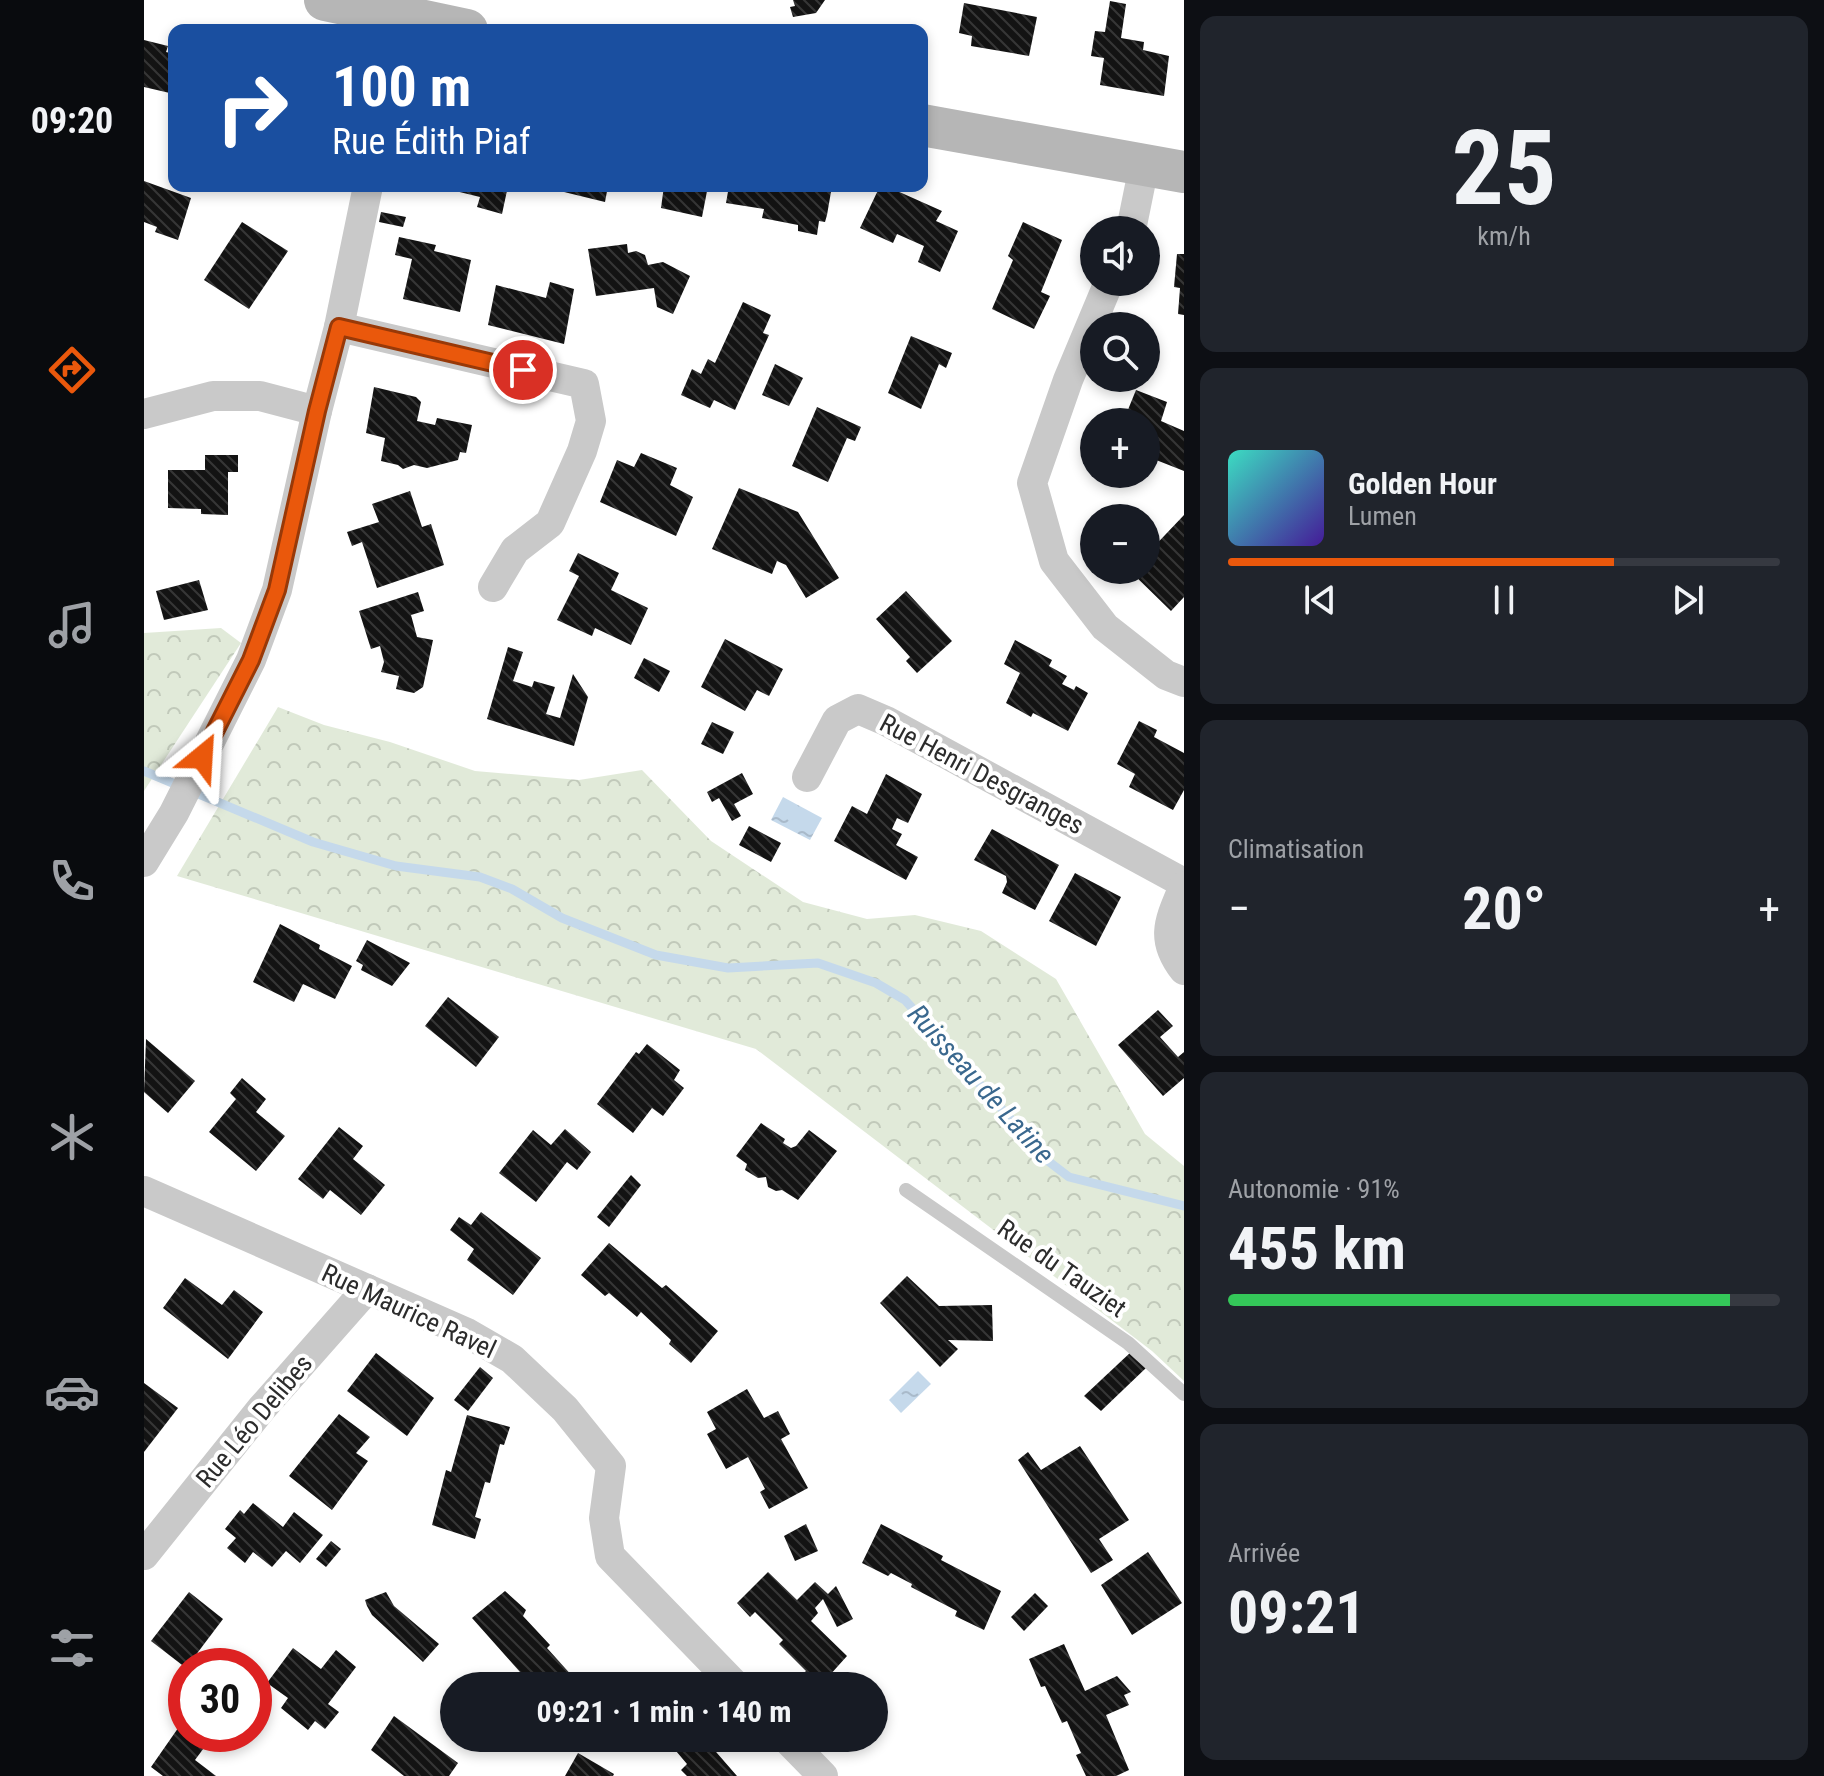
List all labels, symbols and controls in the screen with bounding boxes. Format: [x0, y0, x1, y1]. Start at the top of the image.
text: 100 m [332, 54, 471, 120]
icon: right [200, 56, 304, 160]
text: 09:20 [31, 100, 113, 142]
text: 25 [1451, 108, 1557, 229]
text: Rue Édith Piaf [332, 121, 530, 163]
map controls [1080, 216, 1160, 584]
button: sound [1080, 216, 1160, 296]
text: km/h [1477, 221, 1531, 251]
button: search [1080, 312, 1160, 392]
pin [489, 336, 557, 404]
icon: directions [44, 342, 100, 398]
icon: arrive [501, 348, 545, 392]
button: + [1080, 408, 1160, 488]
text: Golden Hour [1348, 466, 1497, 501]
text: Lumen [1348, 501, 1417, 531]
button: − [1080, 504, 1160, 584]
icon: previous [1298, 578, 1342, 622]
icon: pause [1482, 578, 1526, 622]
icon: next [1666, 578, 1710, 622]
icon: music [44, 597, 100, 653]
street label: Rue Henri Desgranges [875, 708, 1089, 840]
position arrow [160, 715, 244, 799]
text: Climatisation [1228, 834, 1364, 864]
icon: phone [44, 853, 100, 909]
text: 20° [1462, 873, 1546, 944]
text: − [1228, 883, 1250, 935]
text: + [1758, 883, 1780, 935]
water label: Ruisseau de Latine [901, 998, 1061, 1170]
icon: climate [44, 1109, 100, 1165]
text: Autonomie · 91% [1228, 1174, 1400, 1204]
street label: Rue du Tauziet [992, 1213, 1132, 1323]
text: 455 km [1228, 1213, 1406, 1284]
street label: Rue Maurice Ravel [317, 1258, 501, 1364]
street label: Rue Léo Delibes [190, 1349, 318, 1493]
icon: car [44, 1364, 100, 1420]
text: Arrivée [1228, 1538, 1300, 1568]
text: 09:21 [1228, 1577, 1366, 1648]
icon: filters [44, 1620, 100, 1676]
speed limit sign: 30 [168, 1648, 272, 1752]
text: 09:21 · 1 min · 140 m [537, 1694, 791, 1729]

